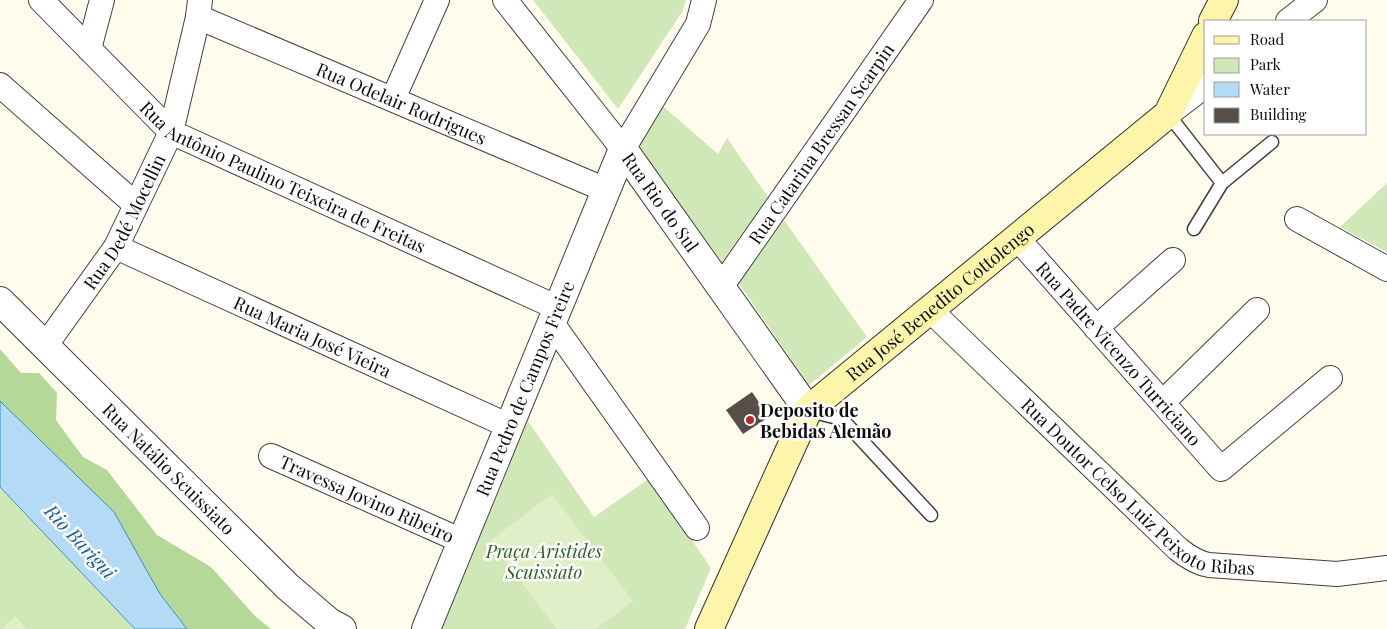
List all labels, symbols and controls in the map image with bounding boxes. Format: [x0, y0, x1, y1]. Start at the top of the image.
legend [1204, 20, 1367, 135]
text: Road [1250, 29, 1284, 49]
street label: Rua Catarina Bressan Scarpin [743, 38, 900, 249]
text: Park [1250, 54, 1282, 74]
street label: Rua Odelair Rodrigues [313, 57, 490, 150]
text: Water [1249, 79, 1290, 99]
street label: Rua Antônio Paulino Teixeira de Freitas [135, 96, 430, 258]
text: Building [1250, 104, 1307, 124]
street label: Rua Rio do Sul [617, 147, 704, 257]
street label: Rua Dedé Mocellin [78, 150, 171, 294]
street label: Rua José Benedito Cottolengo [841, 217, 1039, 386]
street label: Rua Padre Vicenzo Turriciano [1031, 256, 1207, 451]
street label: Rua Pedro de Campos Freire [470, 277, 580, 500]
street label: Rua Maria José Vieira [230, 290, 395, 383]
street label: Rua Doutor Celso Luiz Peixoto Ribas [1016, 393, 1256, 580]
street label: Rua Natálio Scuissiato [97, 398, 240, 540]
place label: Deposito de Bebidas Alemão [760, 398, 891, 443]
marker: Deposito de Bebidas Alemão [744, 414, 756, 426]
street label: Travessa Jovino Ribeiro [276, 449, 458, 548]
water label: Rio Barigui [39, 497, 123, 585]
park label: Praça Aristides Scuissiato [485, 539, 602, 584]

